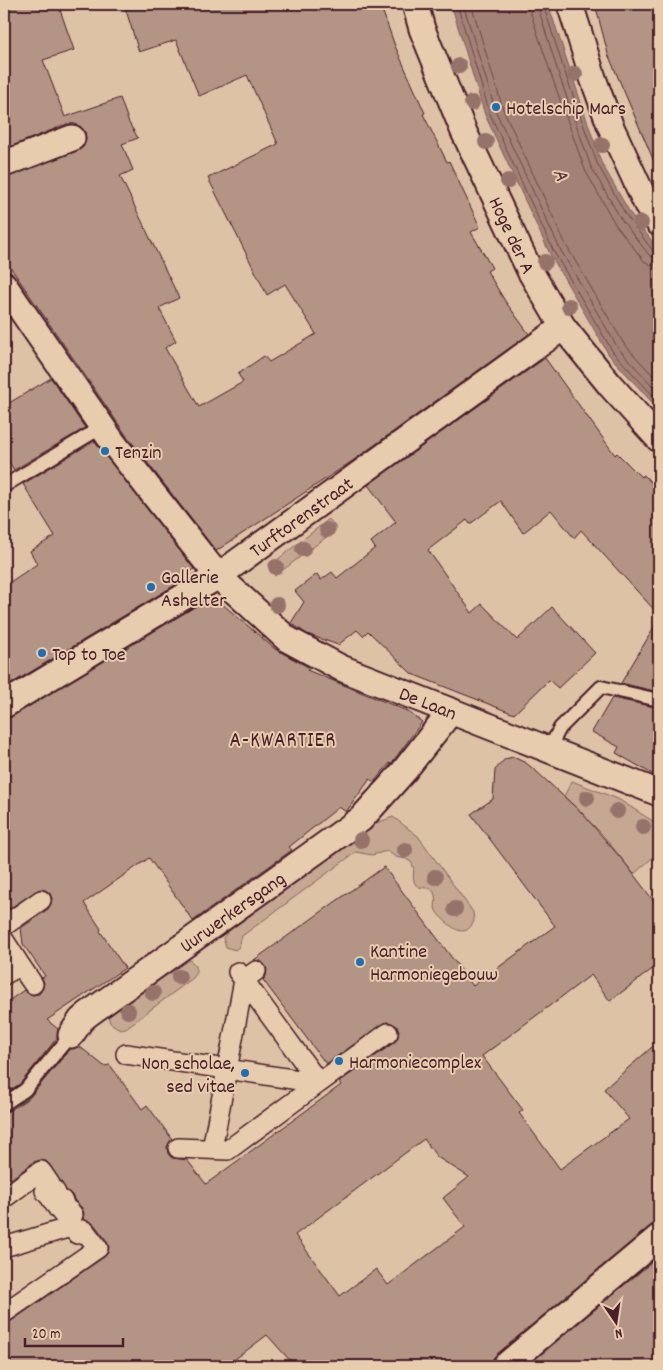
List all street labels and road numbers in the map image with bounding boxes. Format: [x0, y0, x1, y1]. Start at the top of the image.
street label: Hoge der A [480, 193, 540, 279]
street label: Turftorenstraat [245, 472, 360, 566]
street label: De Laan [394, 681, 460, 729]
street label: Uurwerkersgang [175, 866, 292, 961]

